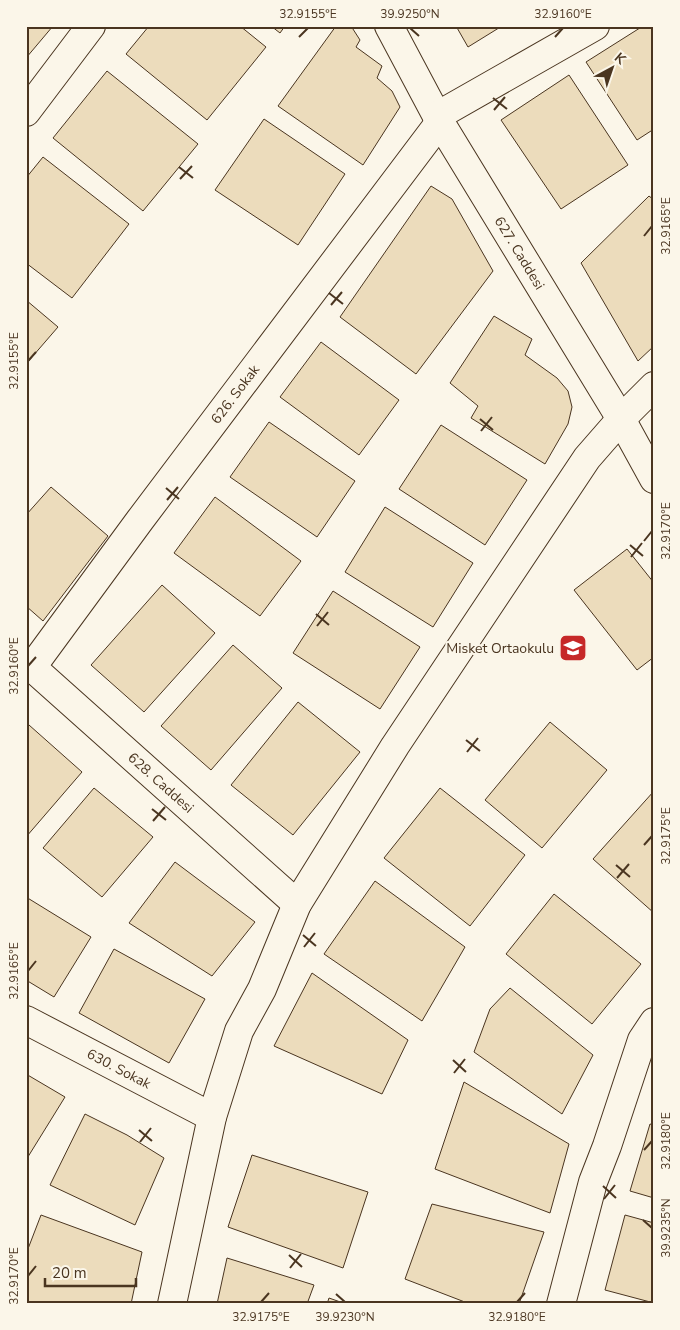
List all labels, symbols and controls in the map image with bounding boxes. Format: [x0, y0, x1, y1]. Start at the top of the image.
text: 32.9155°E [279, 6, 337, 22]
text: 39.9250°N [380, 6, 440, 22]
text: 32.9160°E [534, 6, 592, 22]
north arrow [588, 42, 638, 92]
text: K [610, 48, 630, 69]
text: 32.9165°E [658, 197, 674, 255]
street label: 627. Caddesi [490, 213, 549, 293]
text: 32.9155°E [6, 332, 22, 390]
street label: 626. Sokak [206, 360, 264, 428]
text: 32.9170°E [658, 502, 674, 560]
school or university icon: Misket Ortaokulu [558, 633, 588, 663]
text: 32.9160°E [6, 637, 22, 695]
place label: Misket Ortaokulu [446, 639, 554, 658]
street label: 628. Caddesi [124, 748, 198, 817]
text: 32.9175°E [658, 807, 674, 865]
text: 32.9165°E [6, 942, 22, 1000]
street label: 630. Sokak [84, 1044, 155, 1094]
text: 32.9180°E [658, 1112, 674, 1170]
text: 39.9235°N [658, 1198, 674, 1258]
text: 32.9170°E [6, 1247, 22, 1305]
scale bar [45, 1255, 136, 1287]
text: 20 m [52, 1263, 87, 1283]
text: 32.9175°E [232, 1309, 290, 1325]
text: 39.9230°N [315, 1309, 375, 1325]
text: 32.9180°E [488, 1309, 546, 1325]

